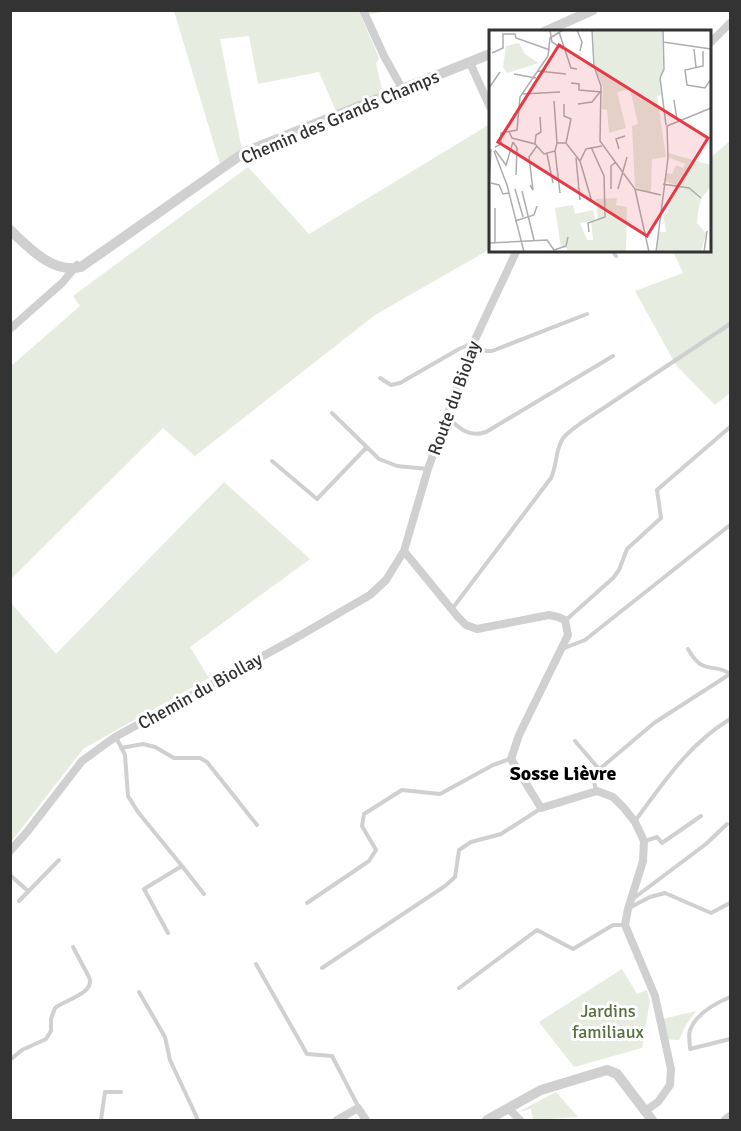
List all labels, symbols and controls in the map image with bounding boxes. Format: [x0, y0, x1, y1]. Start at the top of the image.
inset map [489, 30, 711, 252]
street label: Chemin des Grands Champs [238, 65, 442, 169]
street label: Route du Biolay [423, 337, 485, 458]
street label: Chemin du Biollay [134, 647, 267, 734]
district label: Sosse Lièvre [510, 761, 616, 786]
park label: Jardins familiaux [572, 1000, 645, 1043]

